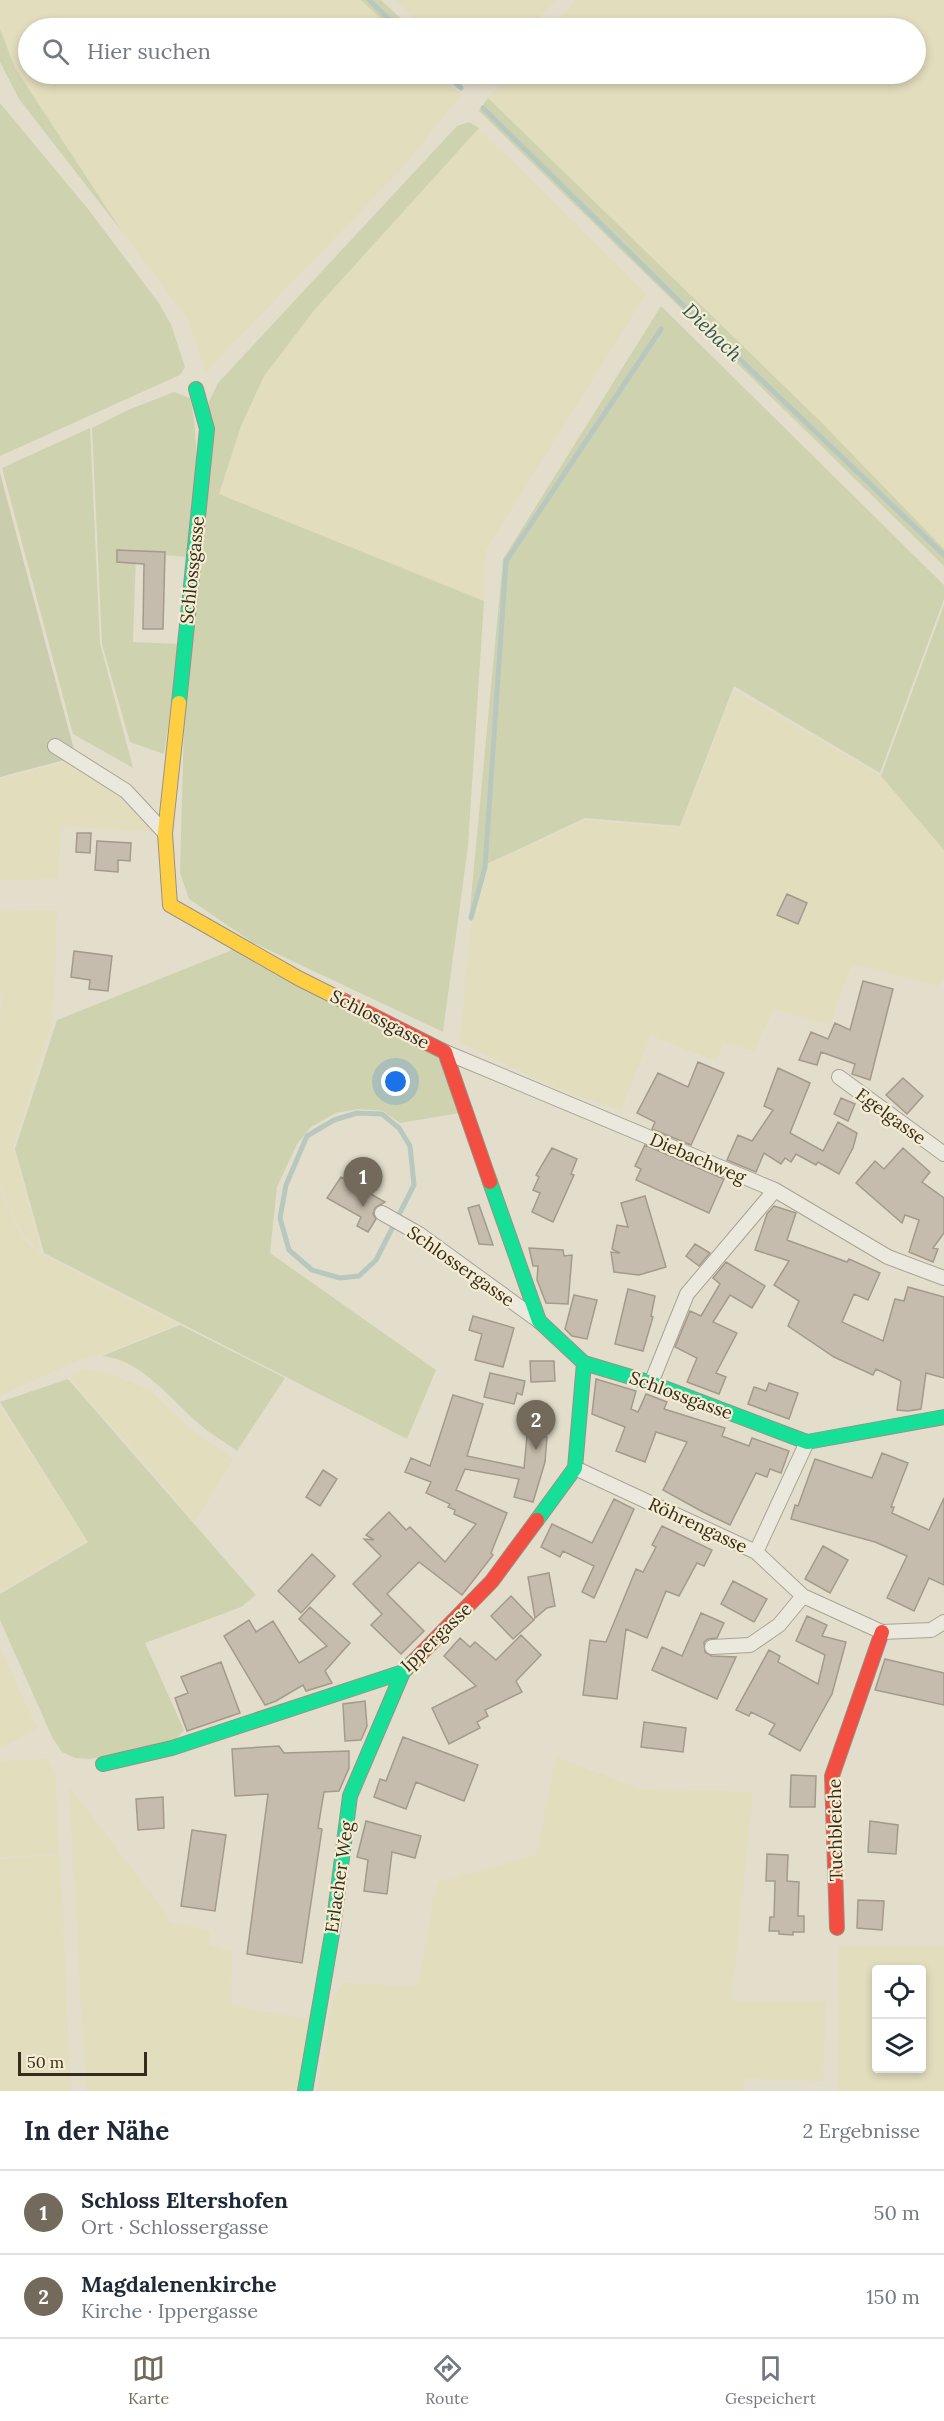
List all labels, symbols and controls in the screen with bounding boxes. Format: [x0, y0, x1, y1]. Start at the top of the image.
search box [18, 18, 926, 84]
icon: search [39, 35, 72, 68]
text: Hier suchen [87, 37, 211, 65]
water label: Diebach [678, 298, 748, 367]
street label: Schlossgasse [175, 515, 209, 625]
street label: Schlossgasse [327, 984, 434, 1054]
your location [381, 1067, 410, 1096]
street label: Egelgasse [851, 1083, 931, 1149]
street label: Diebachweg [646, 1127, 750, 1189]
pin: 1 [344, 1158, 382, 1207]
street label: Schlossergasse [403, 1221, 519, 1312]
street label: Schlossgasse [626, 1366, 736, 1424]
pin: 2 [516, 1400, 556, 1450]
street label: Röhrengasse [645, 1492, 751, 1558]
street label: Ippergasse [396, 1597, 477, 1677]
street label: Tuchbleiche [823, 1778, 847, 1882]
street label: Erlacher Weg [320, 1819, 358, 1934]
map controls [872, 1965, 926, 2073]
button: locate [872, 1965, 926, 2019]
button: layers [872, 2019, 926, 2073]
scale bar [18, 2049, 147, 2076]
text: 50 m [27, 2052, 64, 2072]
text: In der Nähe [24, 2114, 169, 2147]
text: 2 Ergebnisse [802, 2118, 920, 2143]
text: Schloss Eltershofen [81, 2186, 288, 2214]
text: 1 [39, 2200, 48, 2225]
text: 50 m [874, 2200, 920, 2225]
text: Ort · Schlossergasse [81, 2214, 269, 2239]
text: Magdalenenkirche [81, 2270, 277, 2298]
text: 2 [38, 2284, 49, 2309]
text: 150 m [866, 2284, 920, 2309]
text: Kirche · Ippergasse [81, 2298, 258, 2323]
tab: Karte [128, 2352, 169, 2408]
tab: Route [425, 2352, 469, 2408]
tab: Gespeichert [725, 2352, 816, 2408]

